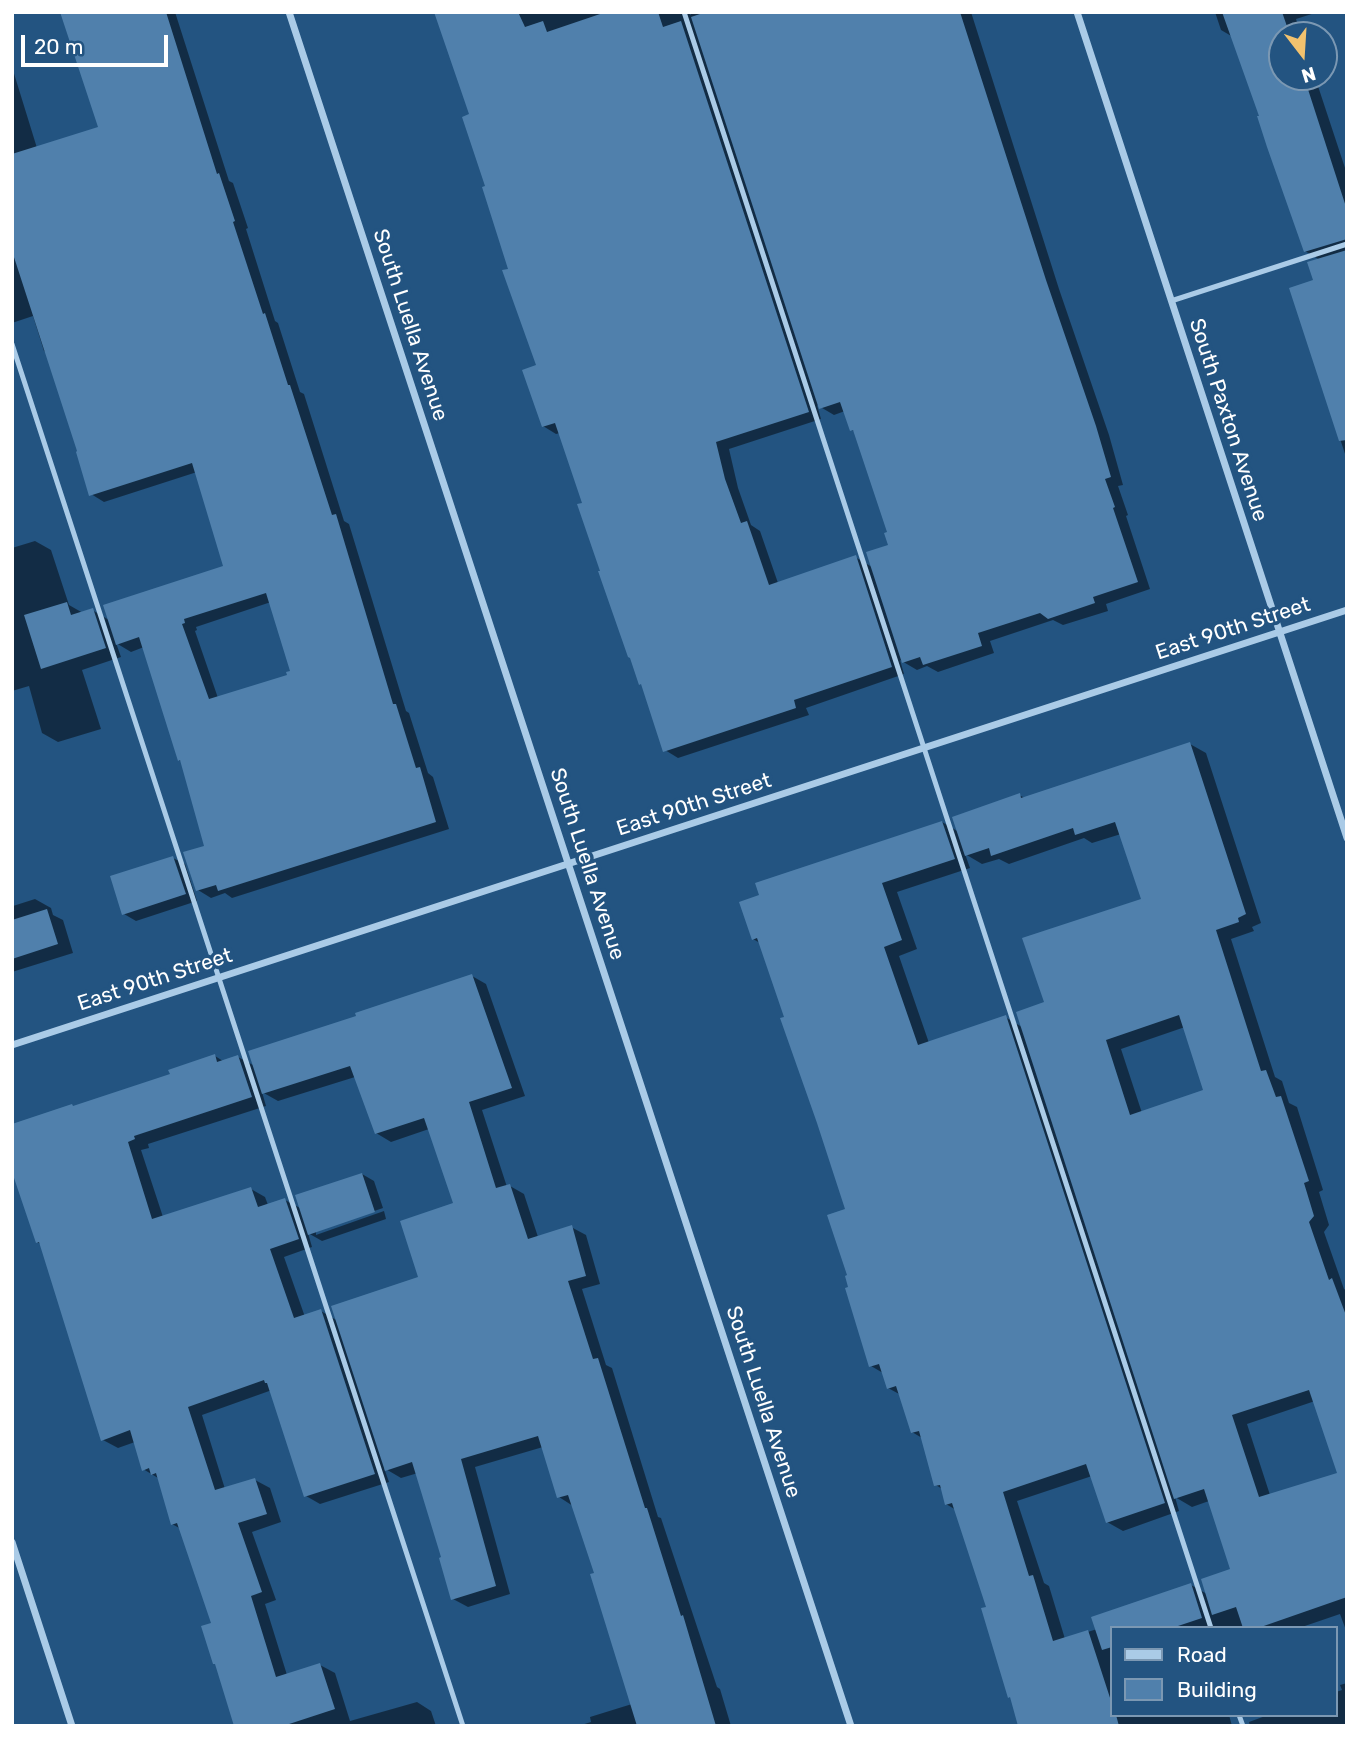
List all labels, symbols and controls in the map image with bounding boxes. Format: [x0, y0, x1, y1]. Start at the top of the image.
scale bar [24, 21, 172, 65]
north arrow [1268, 21, 1338, 91]
text: 20 m [34, 34, 83, 59]
text: N [1299, 62, 1319, 88]
street label: South Luella Avenue [367, 226, 453, 424]
street label: South Paxton Avenue [1183, 315, 1273, 525]
street label: East 90th Street [1153, 592, 1313, 666]
street label: South Luella Avenue [544, 765, 630, 963]
street label: East 90th Street [614, 768, 774, 842]
street label: East 90th Street [75, 943, 235, 1017]
street label: South Luella Avenue [720, 1303, 806, 1501]
legend [1110, 1626, 1338, 1717]
text: Road [1177, 1642, 1227, 1667]
text: Building [1177, 1677, 1257, 1702]

